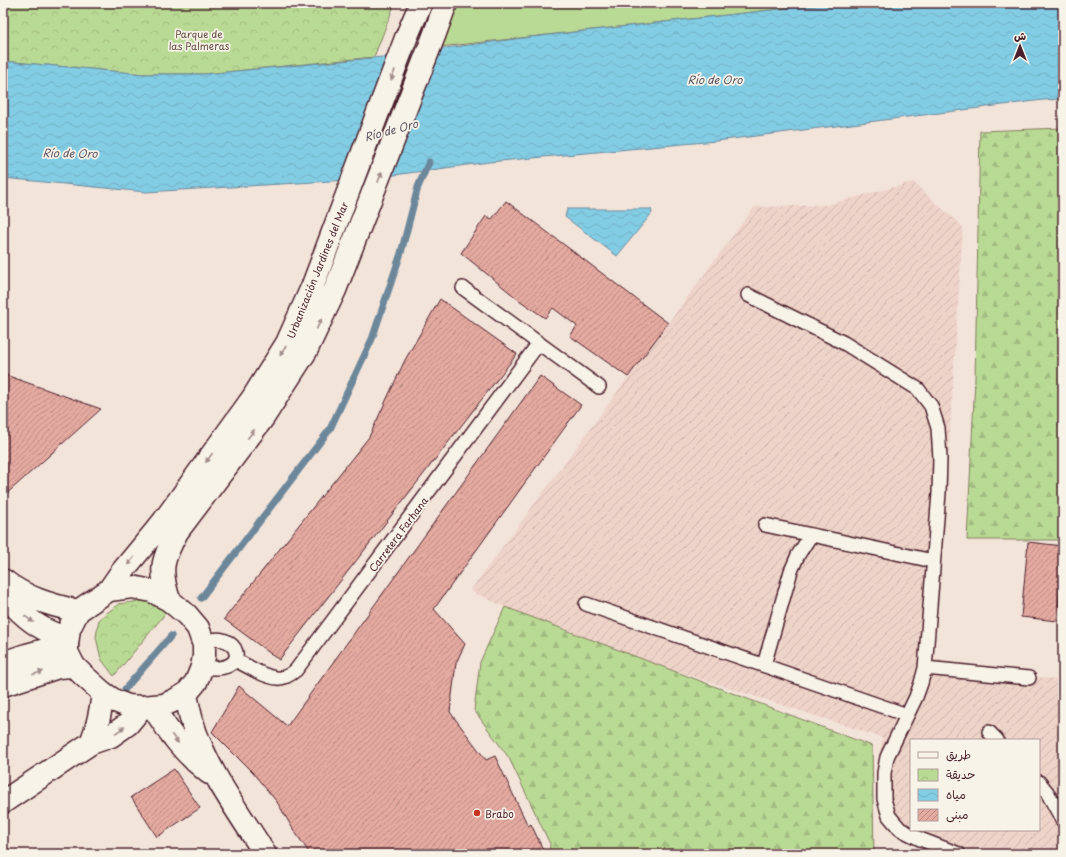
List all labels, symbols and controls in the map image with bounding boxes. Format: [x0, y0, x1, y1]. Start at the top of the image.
park label: Parque de las Palmeras [169, 26, 230, 53]
north arrow [1000, 26, 1040, 66]
text: ش [1014, 27, 1026, 44]
one-way arrow [389, 69, 395, 81]
water label: Río de Oro [688, 71, 743, 88]
water label: Río de Oro [362, 114, 421, 145]
water label: Río de Oro [42, 144, 98, 162]
one-way arrow [377, 171, 383, 183]
street label: Urbanización Jardines del Mar [283, 199, 352, 341]
one-way arrow [316, 318, 322, 329]
one-way arrow [279, 345, 286, 357]
one-way arrow [247, 429, 255, 439]
one-way arrow [205, 453, 213, 463]
street label: Carretera Farhana [365, 493, 432, 575]
one-way arrow [126, 556, 135, 567]
one-way arrow [23, 615, 34, 623]
one-way arrow [33, 670, 45, 676]
one-way arrow [114, 726, 125, 734]
one-way arrow [171, 734, 179, 745]
legend [910, 739, 1040, 831]
text: طريق [946, 745, 971, 763]
text: حديقة [946, 765, 975, 783]
text: مياه [946, 785, 966, 803]
text: مبنى [946, 805, 969, 823]
place label: Brabo [485, 806, 514, 821]
marker: Brabo [472, 808, 482, 818]

